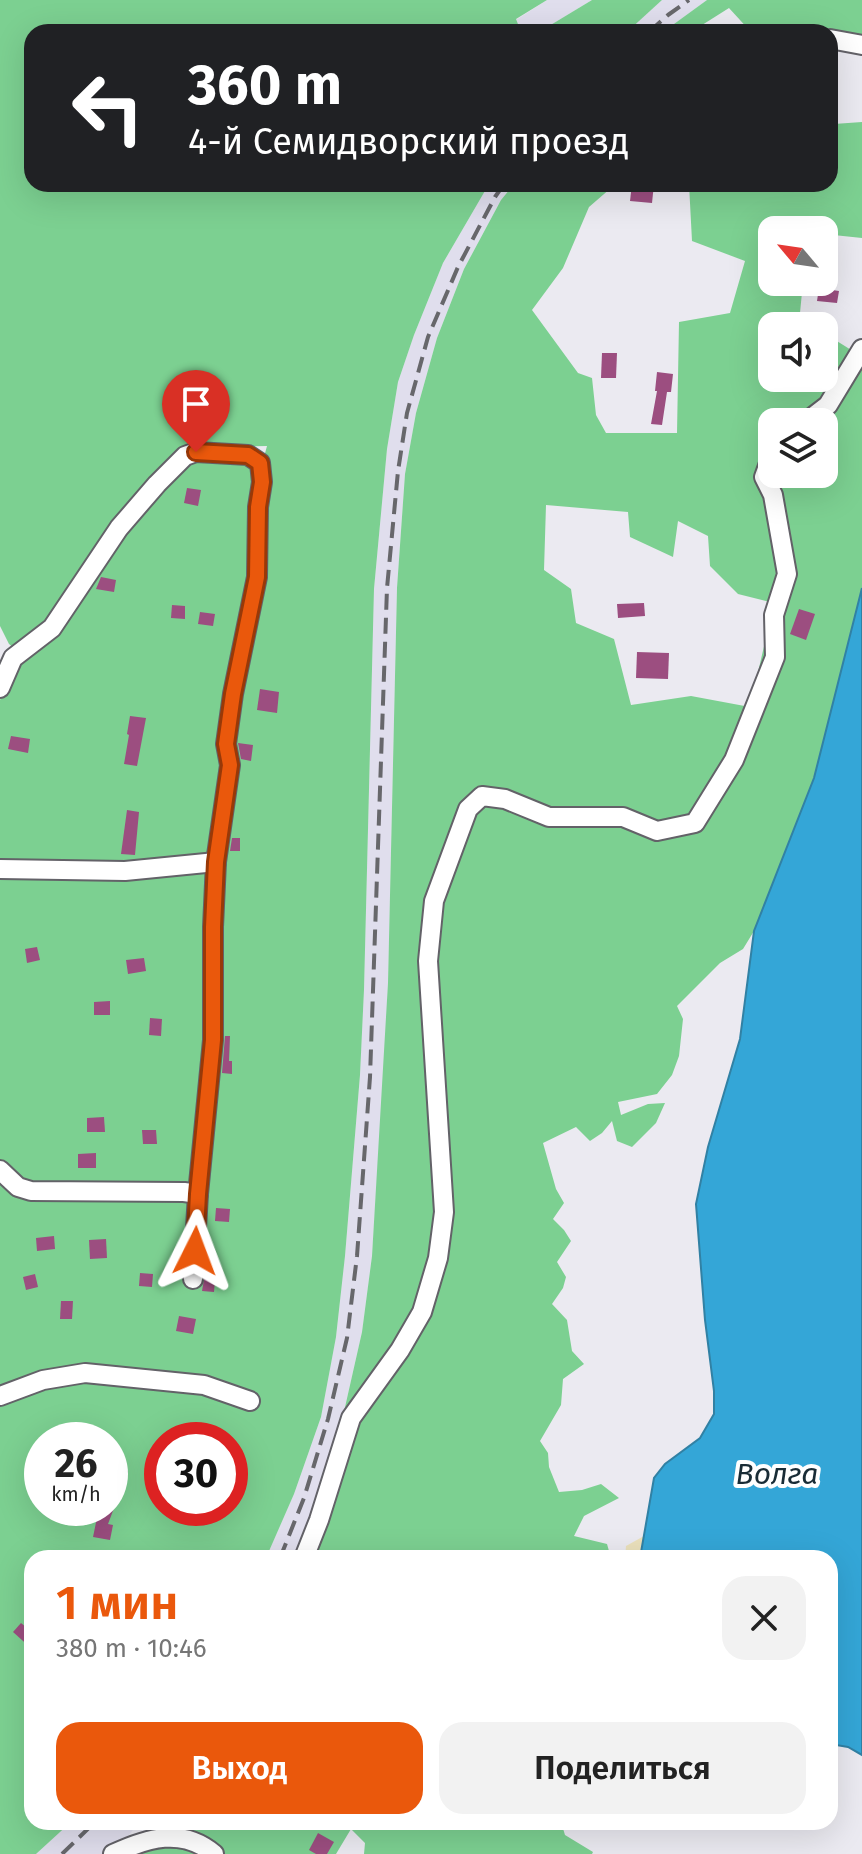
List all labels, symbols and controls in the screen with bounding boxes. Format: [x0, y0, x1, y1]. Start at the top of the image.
text: 360 m [188, 52, 342, 119]
icon: left [56, 56, 160, 160]
text: 4-й Семидворский проезд [188, 120, 629, 164]
north arrow [758, 216, 838, 296]
map controls [758, 216, 838, 488]
button: sound [758, 312, 838, 392]
pin [162, 370, 230, 452]
icon: arrive [174, 382, 218, 426]
button: layers [758, 408, 838, 488]
position arrow [153, 1209, 237, 1293]
speed limit sign: 30 [144, 1422, 248, 1526]
text: 26 [54, 1440, 98, 1488]
water label: Волга [736, 1456, 818, 1492]
text: km/h [51, 1482, 101, 1506]
text: 1 мин [56, 1574, 179, 1632]
button: close [722, 1576, 806, 1660]
text: 380 m · 10:46 [56, 1633, 207, 1664]
button: Выход [56, 1722, 423, 1814]
button: Поделиться [439, 1722, 806, 1814]

